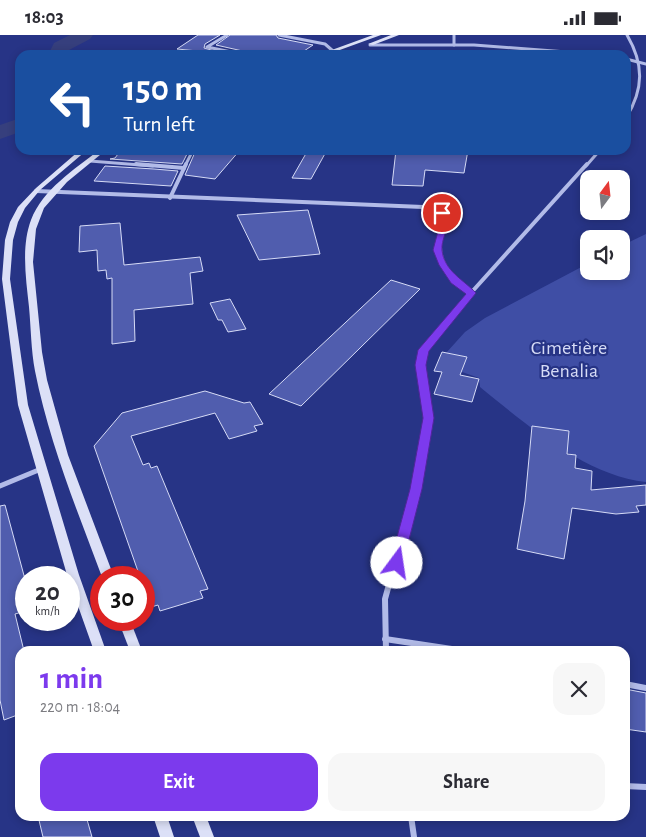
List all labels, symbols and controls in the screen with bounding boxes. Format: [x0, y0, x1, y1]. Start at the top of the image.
text: 18:03 [25, 8, 64, 27]
icon: left [40, 70, 105, 135]
text: 150 m [123, 72, 203, 107]
text: Turn left [123, 113, 195, 135]
north arrow [580, 170, 630, 220]
map controls [580, 170, 630, 280]
pin [421, 192, 463, 234]
icon: arrive [428, 199, 456, 227]
button: sound [580, 230, 630, 280]
park label: Cimetière Benalia [531, 338, 607, 381]
position arrow [370, 536, 422, 588]
speed limit sign: 30 [90, 566, 155, 631]
text: 20 [35, 580, 60, 605]
text: km/h [35, 605, 60, 617]
button: close [553, 663, 605, 715]
text: 1 min [40, 664, 103, 694]
text: 220 m · 18:04 [40, 699, 120, 715]
button: Exit [40, 753, 318, 811]
button: Share [328, 753, 605, 811]

